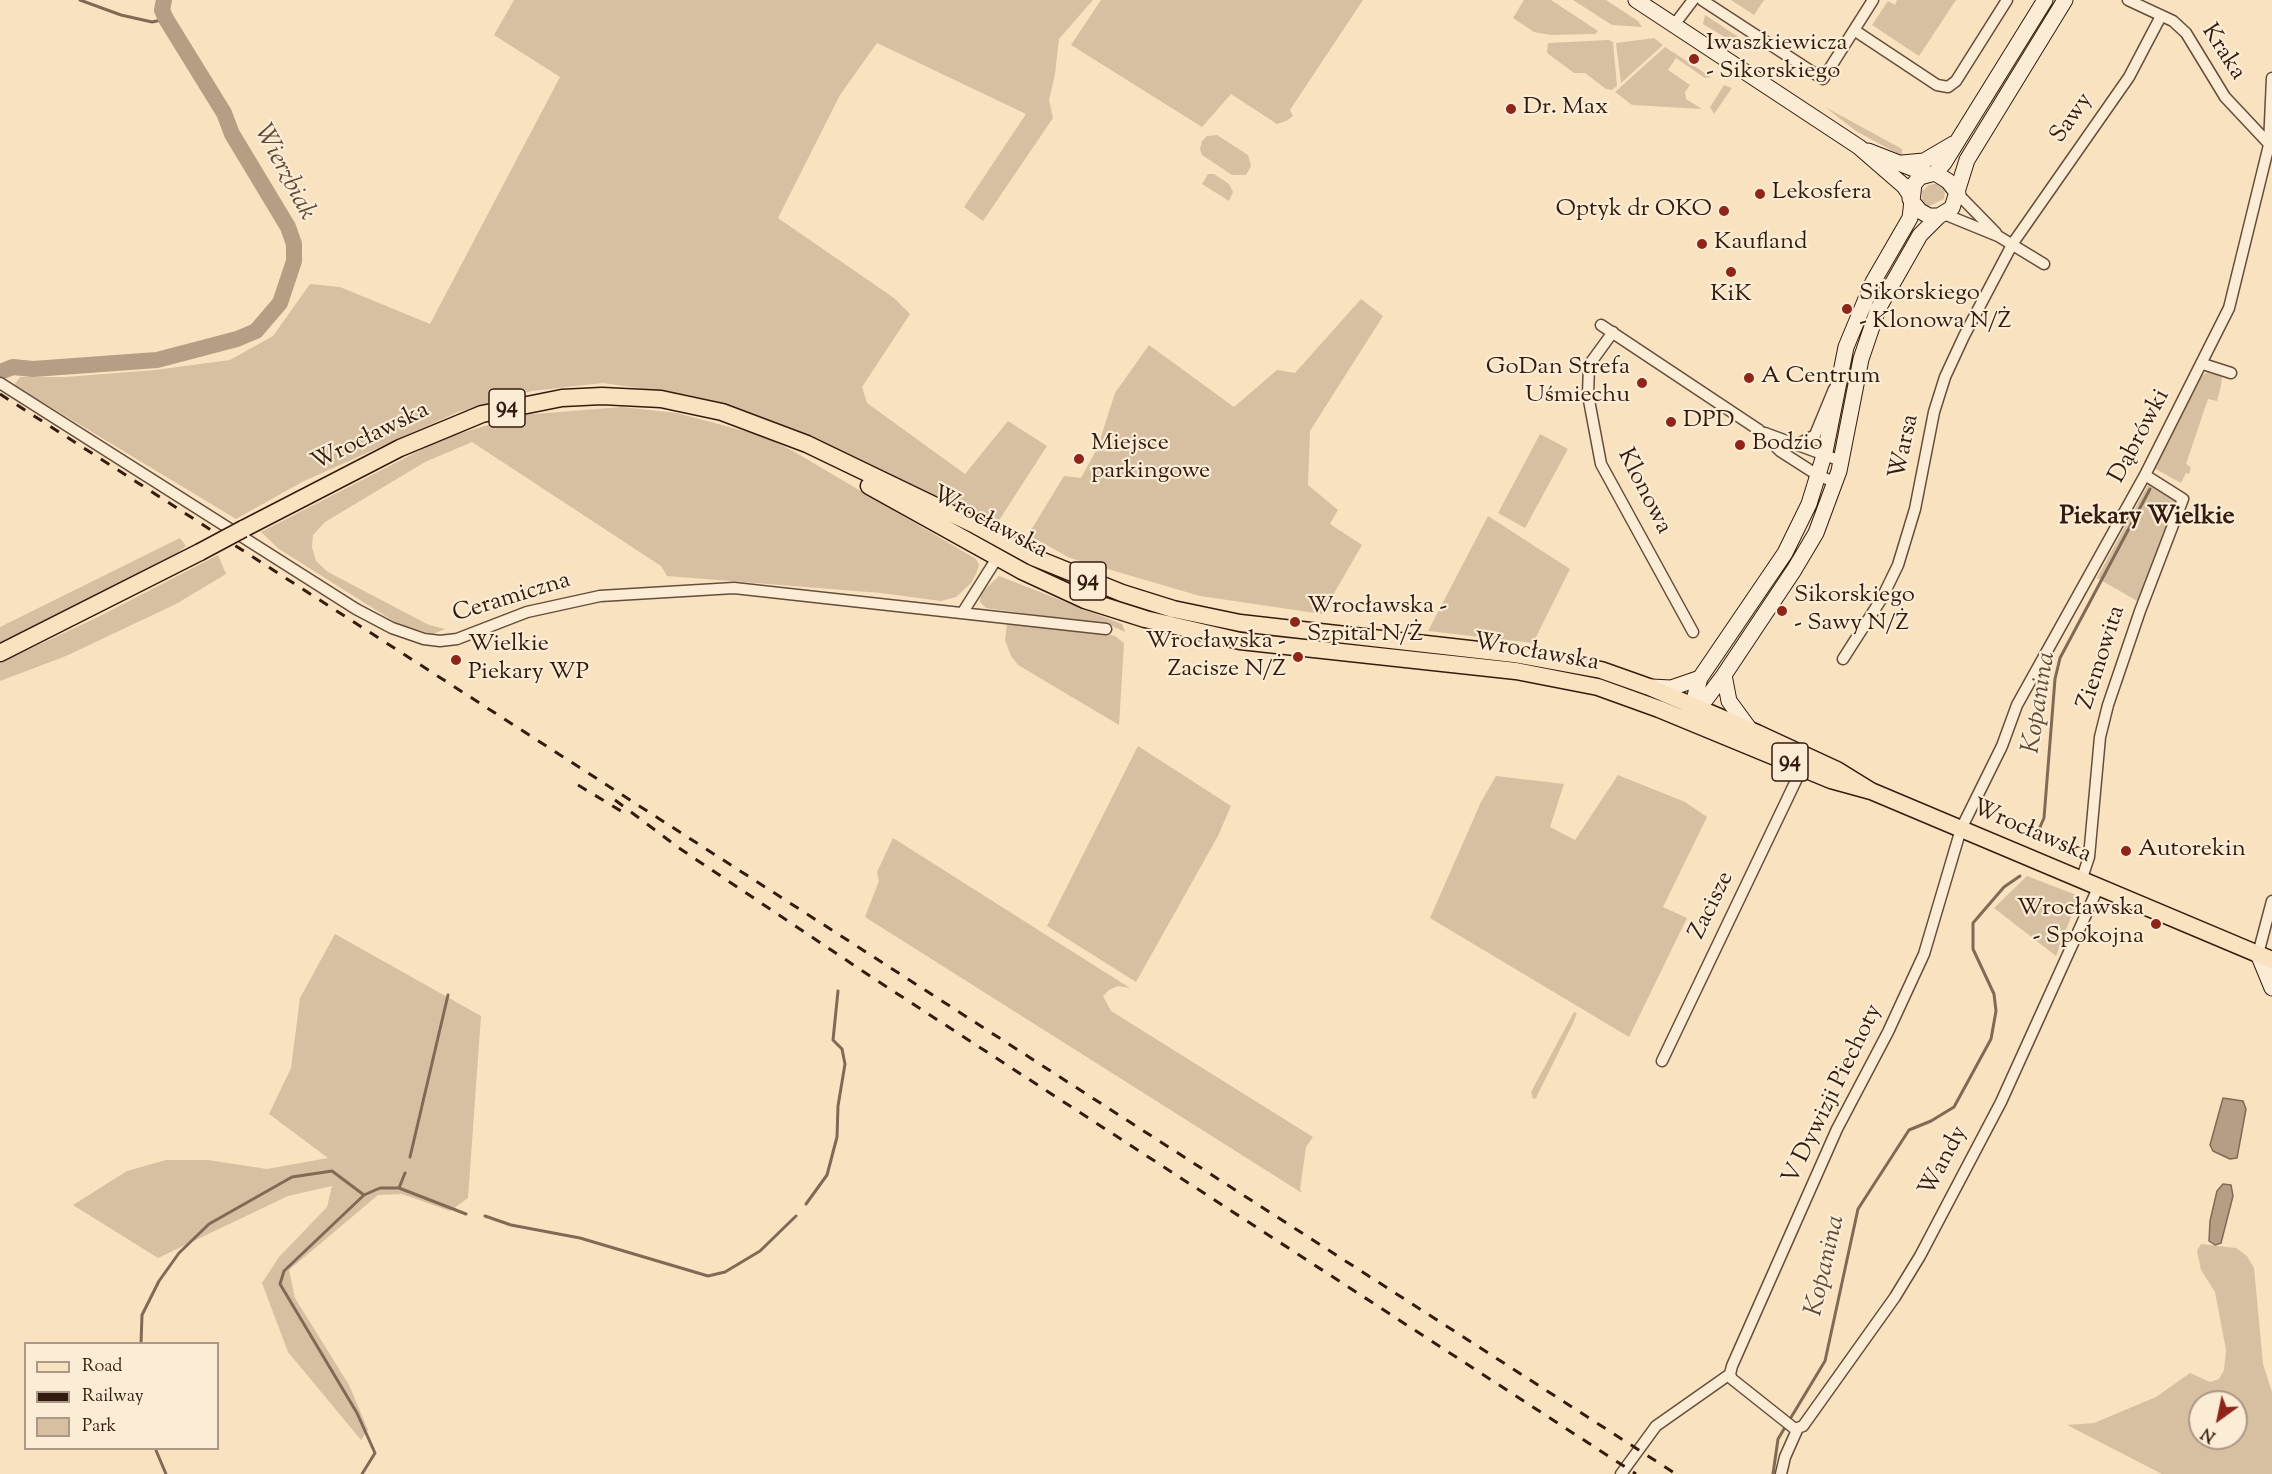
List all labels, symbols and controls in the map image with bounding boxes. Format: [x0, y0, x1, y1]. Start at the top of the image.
street label: Kraka [2193, 20, 2251, 86]
place label: Iwaszkiewicza - Sikorskiego [1706, 31, 1848, 87]
marker: Iwaszkiewicza - Sikorskiego [1687, 52, 1701, 66]
street label: Sawy [2045, 88, 2101, 150]
place label: Dr. Max [1523, 95, 1608, 123]
marker: Dr. Max [1504, 102, 1518, 116]
water label: Wierzbiak [245, 120, 321, 226]
place label: Lekosfera [1772, 180, 1872, 208]
marker: Lekosfera [1753, 187, 1767, 201]
place label: Optyk dr OKO [1555, 197, 1712, 225]
marker: Optyk dr OKO [1717, 204, 1731, 218]
place label: Kaufland [1714, 230, 1808, 258]
marker: Kaufland [1695, 237, 1709, 251]
marker: KiK [1724, 265, 1738, 279]
place label: Sikorskiego - Klonowa N/Ż [1859, 281, 2011, 337]
place label: KiK [1710, 282, 1752, 310]
marker: Sikorskiego - Klonowa N/Ż [1840, 302, 1854, 316]
place label: GoDan Strefa Uśmiechu [1486, 355, 1630, 411]
place label: A Centrum [1761, 364, 1880, 392]
marker: A Centrum [1742, 371, 1756, 385]
marker: GoDan Strefa Uśmiechu [1635, 376, 1649, 390]
street label: Dąbrówki [2104, 385, 2178, 489]
road number: 94 [489, 389, 525, 427]
street label: Wrocławska [308, 397, 434, 479]
place label: DPD [1683, 408, 1735, 436]
street label: Warsa [1885, 412, 1927, 482]
marker: DPD [1664, 415, 1678, 429]
place label: Miejsce parkingowe [1091, 431, 1210, 487]
place label: Bodzio [1752, 431, 1823, 459]
marker: Bodzio [1733, 438, 1747, 452]
street label: Klonowa [1609, 444, 1677, 540]
marker: Miejsce parkingowe [1072, 452, 1086, 466]
street label: Wrocławska [926, 481, 1052, 567]
district label: Piekary Wielkie [2059, 503, 2235, 535]
road number: 94 [1070, 562, 1106, 600]
street label: Ceramiczna [450, 567, 574, 631]
place label: Sikorskiego - Sawy N/Ż [1794, 583, 1915, 639]
place label: Wrocławska - Szpital N/Ż [1307, 594, 1447, 650]
street label: Ziemowita [2073, 603, 2133, 713]
marker: Sikorskiego - Sawy N/Ż [1775, 604, 1789, 618]
marker: Wrocławska - Szpital N/Ż [1288, 615, 1302, 629]
place label: Wrocławska - Zacisze N/Ż [1146, 629, 1286, 685]
street label: Wrocławska [1471, 629, 1601, 679]
place label: Wielkie Piekary WP [468, 632, 589, 688]
marker: Wrocławska - Zacisze N/Ż [1291, 650, 1305, 664]
water label: Kopanina [2018, 650, 2064, 756]
marker: Wielkie Piekary WP [449, 653, 463, 667]
road number: 94 [1772, 743, 1808, 781]
street label: Wrocławska [1967, 795, 2095, 871]
place label: Autorekin [2138, 837, 2246, 865]
marker: Autorekin [2119, 844, 2133, 858]
street label: Zacisze [1684, 868, 1742, 944]
place label: Wrocławska - Spokojna [2017, 896, 2144, 952]
marker: Wrocławska - Spokojna [2149, 917, 2163, 931]
street label: V Dywizji Piechoty [1778, 1000, 1890, 1190]
street label: Wandy [1915, 1122, 1975, 1202]
water label: Kopanina [1800, 1213, 1854, 1319]
legend [24, 1342, 219, 1450]
text: Road [82, 1354, 122, 1380]
text: Railway [82, 1384, 144, 1410]
north arrow [2188, 1390, 2248, 1450]
text: Park [82, 1414, 116, 1440]
text: N [2197, 1421, 2221, 1447]

